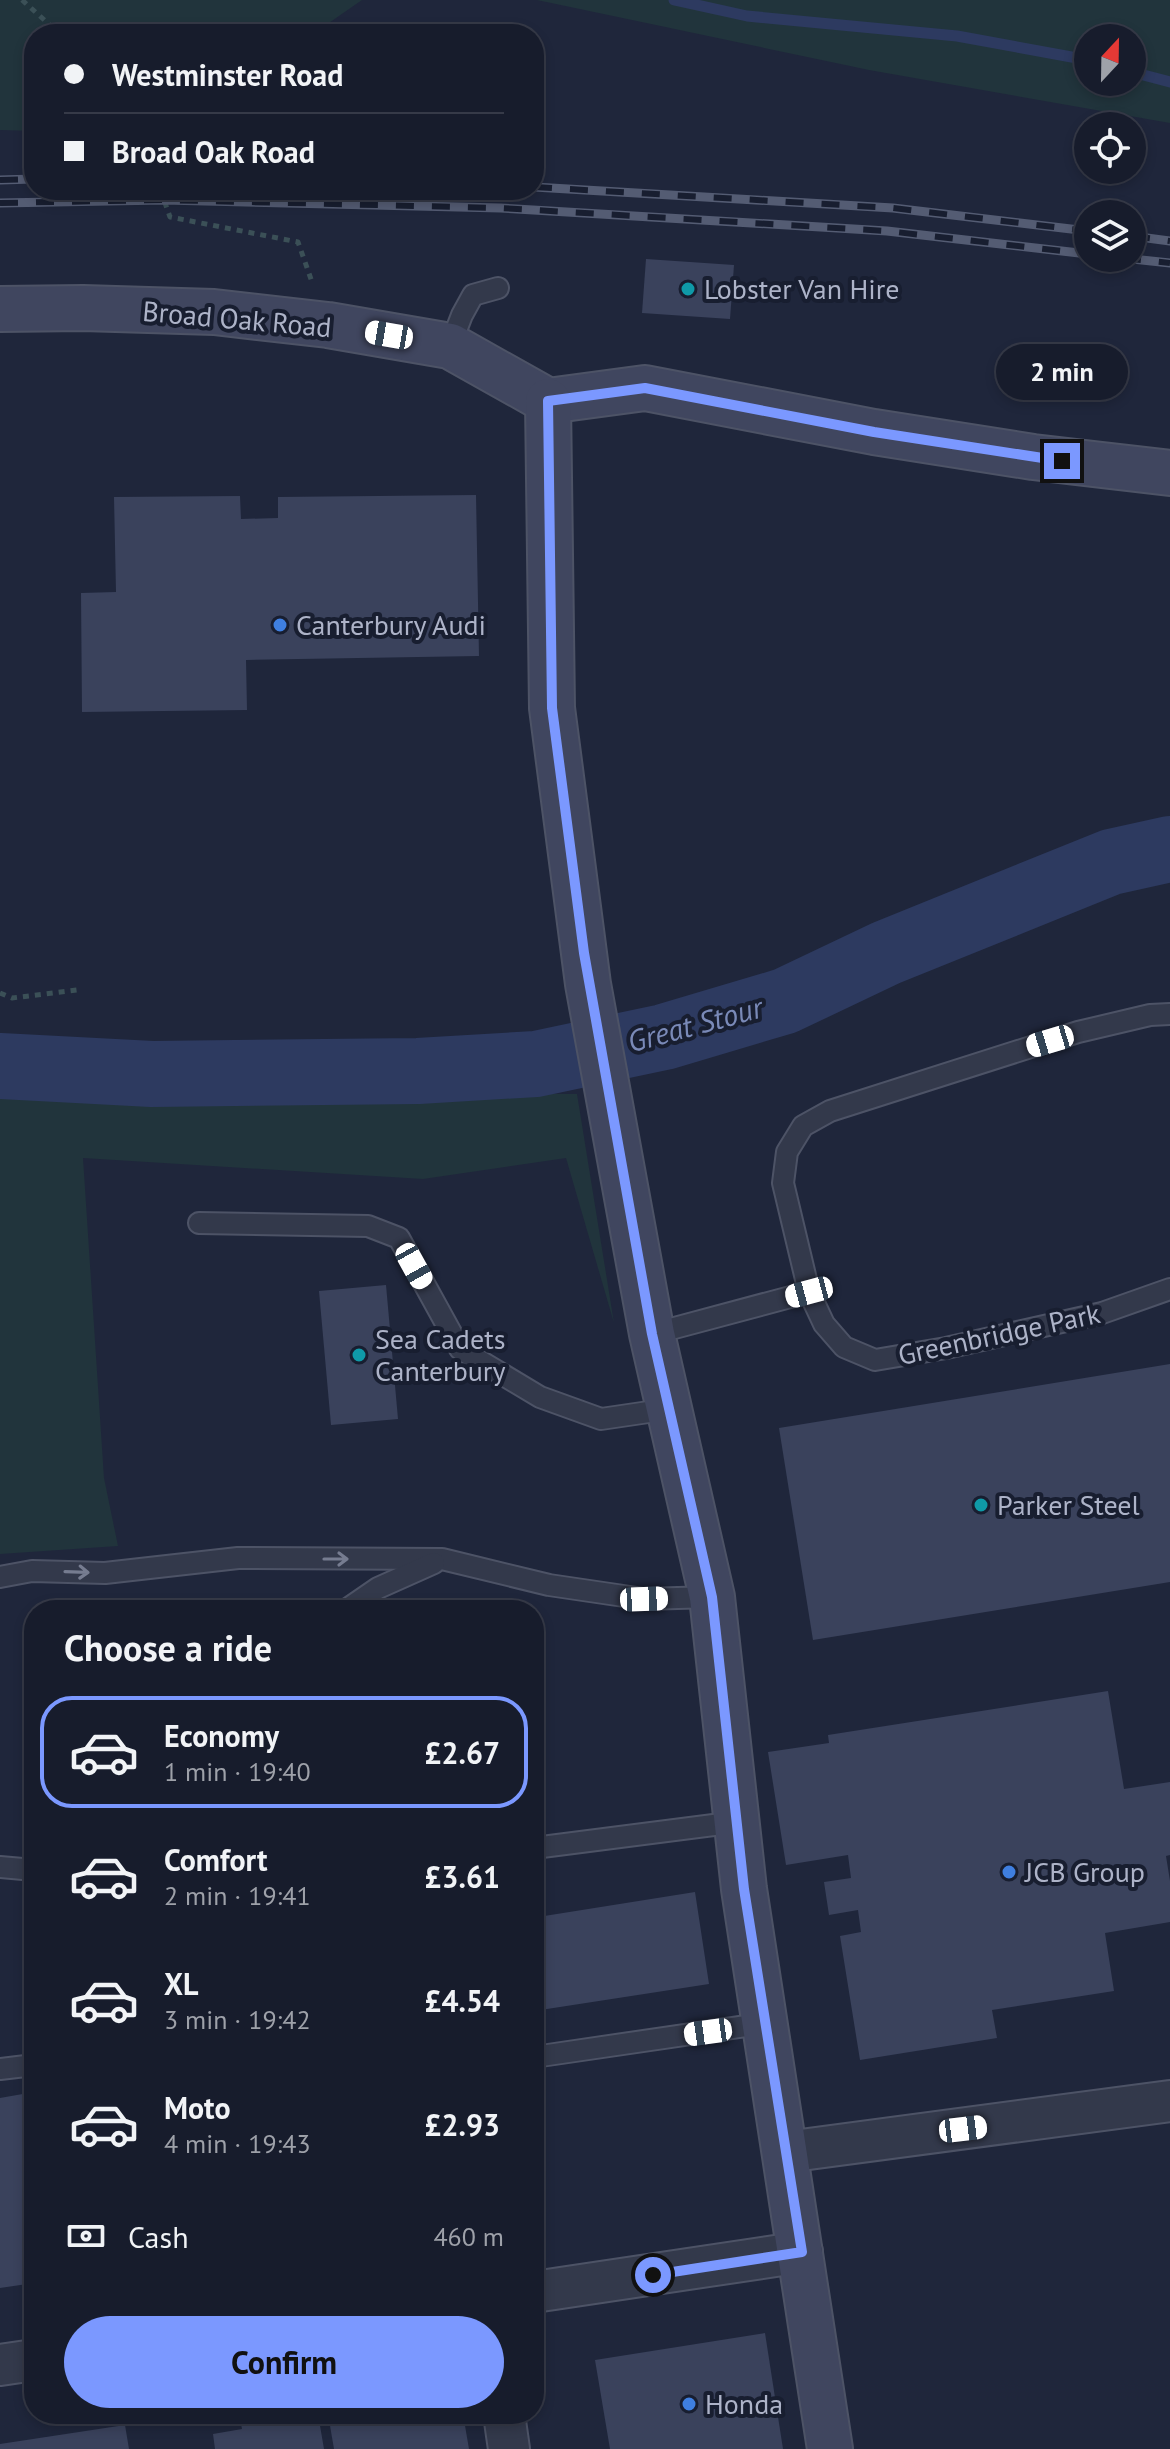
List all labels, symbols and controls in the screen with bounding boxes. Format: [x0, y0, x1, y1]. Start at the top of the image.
north arrow [1074, 24, 1146, 96]
map controls [1074, 24, 1146, 272]
text: Westminster Road [112, 55, 343, 94]
button: locate [1074, 112, 1146, 184]
text: Broad Oak Road [112, 132, 315, 171]
button: layers [1074, 200, 1146, 272]
place label: Lobster Van Hire [704, 270, 900, 307]
marker: Lobster Van Hire [679, 280, 697, 298]
street label: Broad Oak Road [141, 292, 333, 345]
car [363, 319, 415, 351]
callout: 2 min [996, 345, 1128, 401]
text: 2 min [1030, 355, 1094, 388]
route end [1044, 443, 1080, 479]
place label: Canterbury Audi [296, 606, 486, 643]
marker: Canterbury Audi [271, 616, 289, 634]
water label: Great Stour [623, 986, 768, 1060]
car [1024, 1023, 1076, 1059]
car [392, 1239, 436, 1293]
car [783, 1274, 835, 1310]
street label: Greenbridge Park [895, 1294, 1104, 1373]
place label: Sea Cadets Canterbury [375, 1320, 505, 1389]
marker: Sea Cadets Canterbury [350, 1346, 368, 1364]
place label: Parker Steel [997, 1486, 1140, 1523]
marker: Parker Steel [972, 1496, 990, 1514]
one-way arrow [322, 1551, 349, 1567]
one-way arrow [63, 1565, 90, 1580]
car [620, 1586, 668, 1612]
text: Choose a ride [64, 1624, 272, 1671]
icon: car [68, 1716, 140, 1788]
text: Economy [164, 1716, 279, 1755]
text: £2.67 [425, 1733, 500, 1772]
text: 1 min · 19:40 [164, 1755, 311, 1788]
icon: car [68, 1840, 140, 1912]
text: Comfort [164, 1840, 267, 1879]
place label: JCB Group [1024, 1853, 1145, 1890]
text: £3.61 [425, 1857, 500, 1896]
marker: JCB Group [1000, 1863, 1018, 1881]
text: 2 min · 19:41 [164, 1879, 311, 1912]
icon: car [68, 1964, 140, 2036]
text: XL [164, 1964, 198, 2003]
text: £4.54 [425, 1981, 500, 2020]
text: 3 min · 19:42 [164, 2003, 311, 2036]
car [683, 2017, 733, 2047]
icon: car [68, 2088, 140, 2160]
text: Moto [164, 2088, 231, 2127]
text: £2.93 [425, 2105, 500, 2144]
car [938, 2114, 988, 2144]
text: 4 min · 19:43 [164, 2127, 311, 2160]
icon: cash [64, 2214, 108, 2258]
text: Cash [128, 2217, 189, 2256]
text: 460 m [433, 2220, 504, 2253]
route start [635, 2257, 671, 2293]
button: Confirm [64, 2316, 504, 2408]
place label: Honda [705, 2385, 783, 2422]
marker: Honda [680, 2395, 698, 2413]

